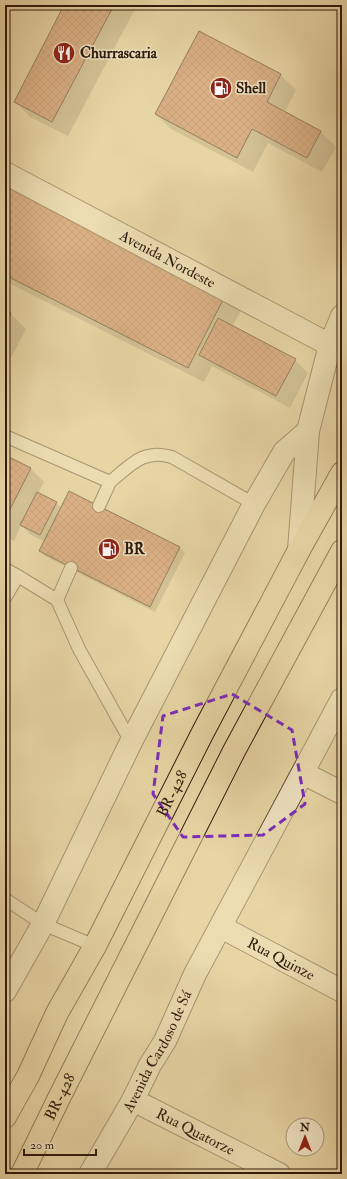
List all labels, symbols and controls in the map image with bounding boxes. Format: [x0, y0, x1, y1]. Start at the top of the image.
restaurant icon: Churrascaria [51, 40, 77, 66]
place label: Churrascaria [80, 44, 158, 63]
fuel station icon: Shell [208, 75, 234, 101]
place label: Shell [236, 79, 266, 98]
street label: Avenida Nordeste [115, 226, 219, 293]
fuel station icon: BR [96, 536, 122, 562]
place label: BR [124, 540, 146, 559]
street label: BR-428 [153, 767, 192, 820]
street label: Rua Quinze [244, 934, 318, 985]
street label: Avenida Cardoso de Sá [118, 987, 197, 1117]
street label: BR-428 [41, 1070, 80, 1123]
street label: Rua Quatorze [153, 1104, 238, 1160]
north arrow [285, 1117, 325, 1157]
text: N [299, 1121, 311, 1134]
scale bar [24, 1131, 96, 1157]
text: 20 m [30, 1138, 55, 1153]

